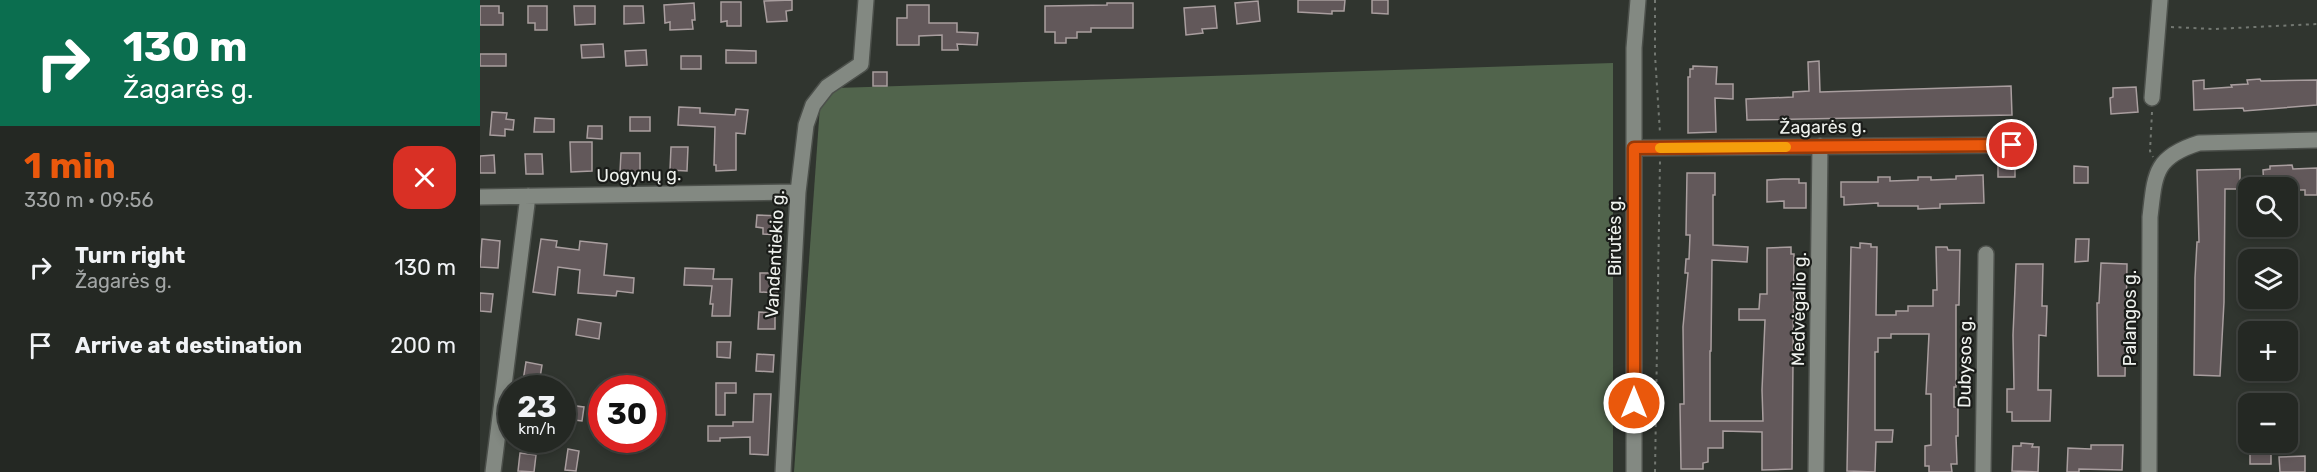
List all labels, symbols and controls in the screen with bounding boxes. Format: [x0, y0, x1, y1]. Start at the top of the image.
text: 130 m [123, 22, 248, 72]
icon: right [24, 24, 102, 102]
text: Žagarės g. [123, 73, 254, 105]
street label: Žagarės g. [1779, 115, 1867, 139]
pin [1986, 119, 2037, 170]
icon: arrive [1995, 128, 2028, 161]
text: 1 min [24, 144, 116, 187]
button: close [393, 146, 456, 209]
street label: Uogynų g. [596, 163, 682, 187]
map controls [2238, 177, 2298, 453]
button: search [2238, 177, 2298, 237]
text: 330 m · 09:56 [24, 188, 153, 212]
street label: Vandentiekio g. [761, 189, 789, 319]
street label: Birutės g. [1604, 196, 1626, 276]
text: Turn right [75, 242, 185, 269]
button: layers [2238, 249, 2298, 309]
icon: right [24, 251, 57, 284]
street label: Medvėgalio g. [1787, 252, 1811, 366]
text: 130 m [394, 254, 456, 281]
text: Žagarės g. [75, 269, 172, 293]
street label: Palangos g. [2119, 270, 2141, 366]
street label: Dubysos g. [1953, 316, 1977, 408]
button: + [2238, 321, 2298, 381]
icon: arrive [24, 329, 57, 362]
text: Arrive at destination [75, 332, 302, 359]
text: 200 m [390, 332, 456, 359]
position arrow [1602, 371, 1666, 435]
speed limit sign: 30 [588, 375, 666, 453]
text: 23 [517, 389, 557, 425]
button: − [2238, 393, 2298, 453]
text: km/h [518, 420, 556, 438]

